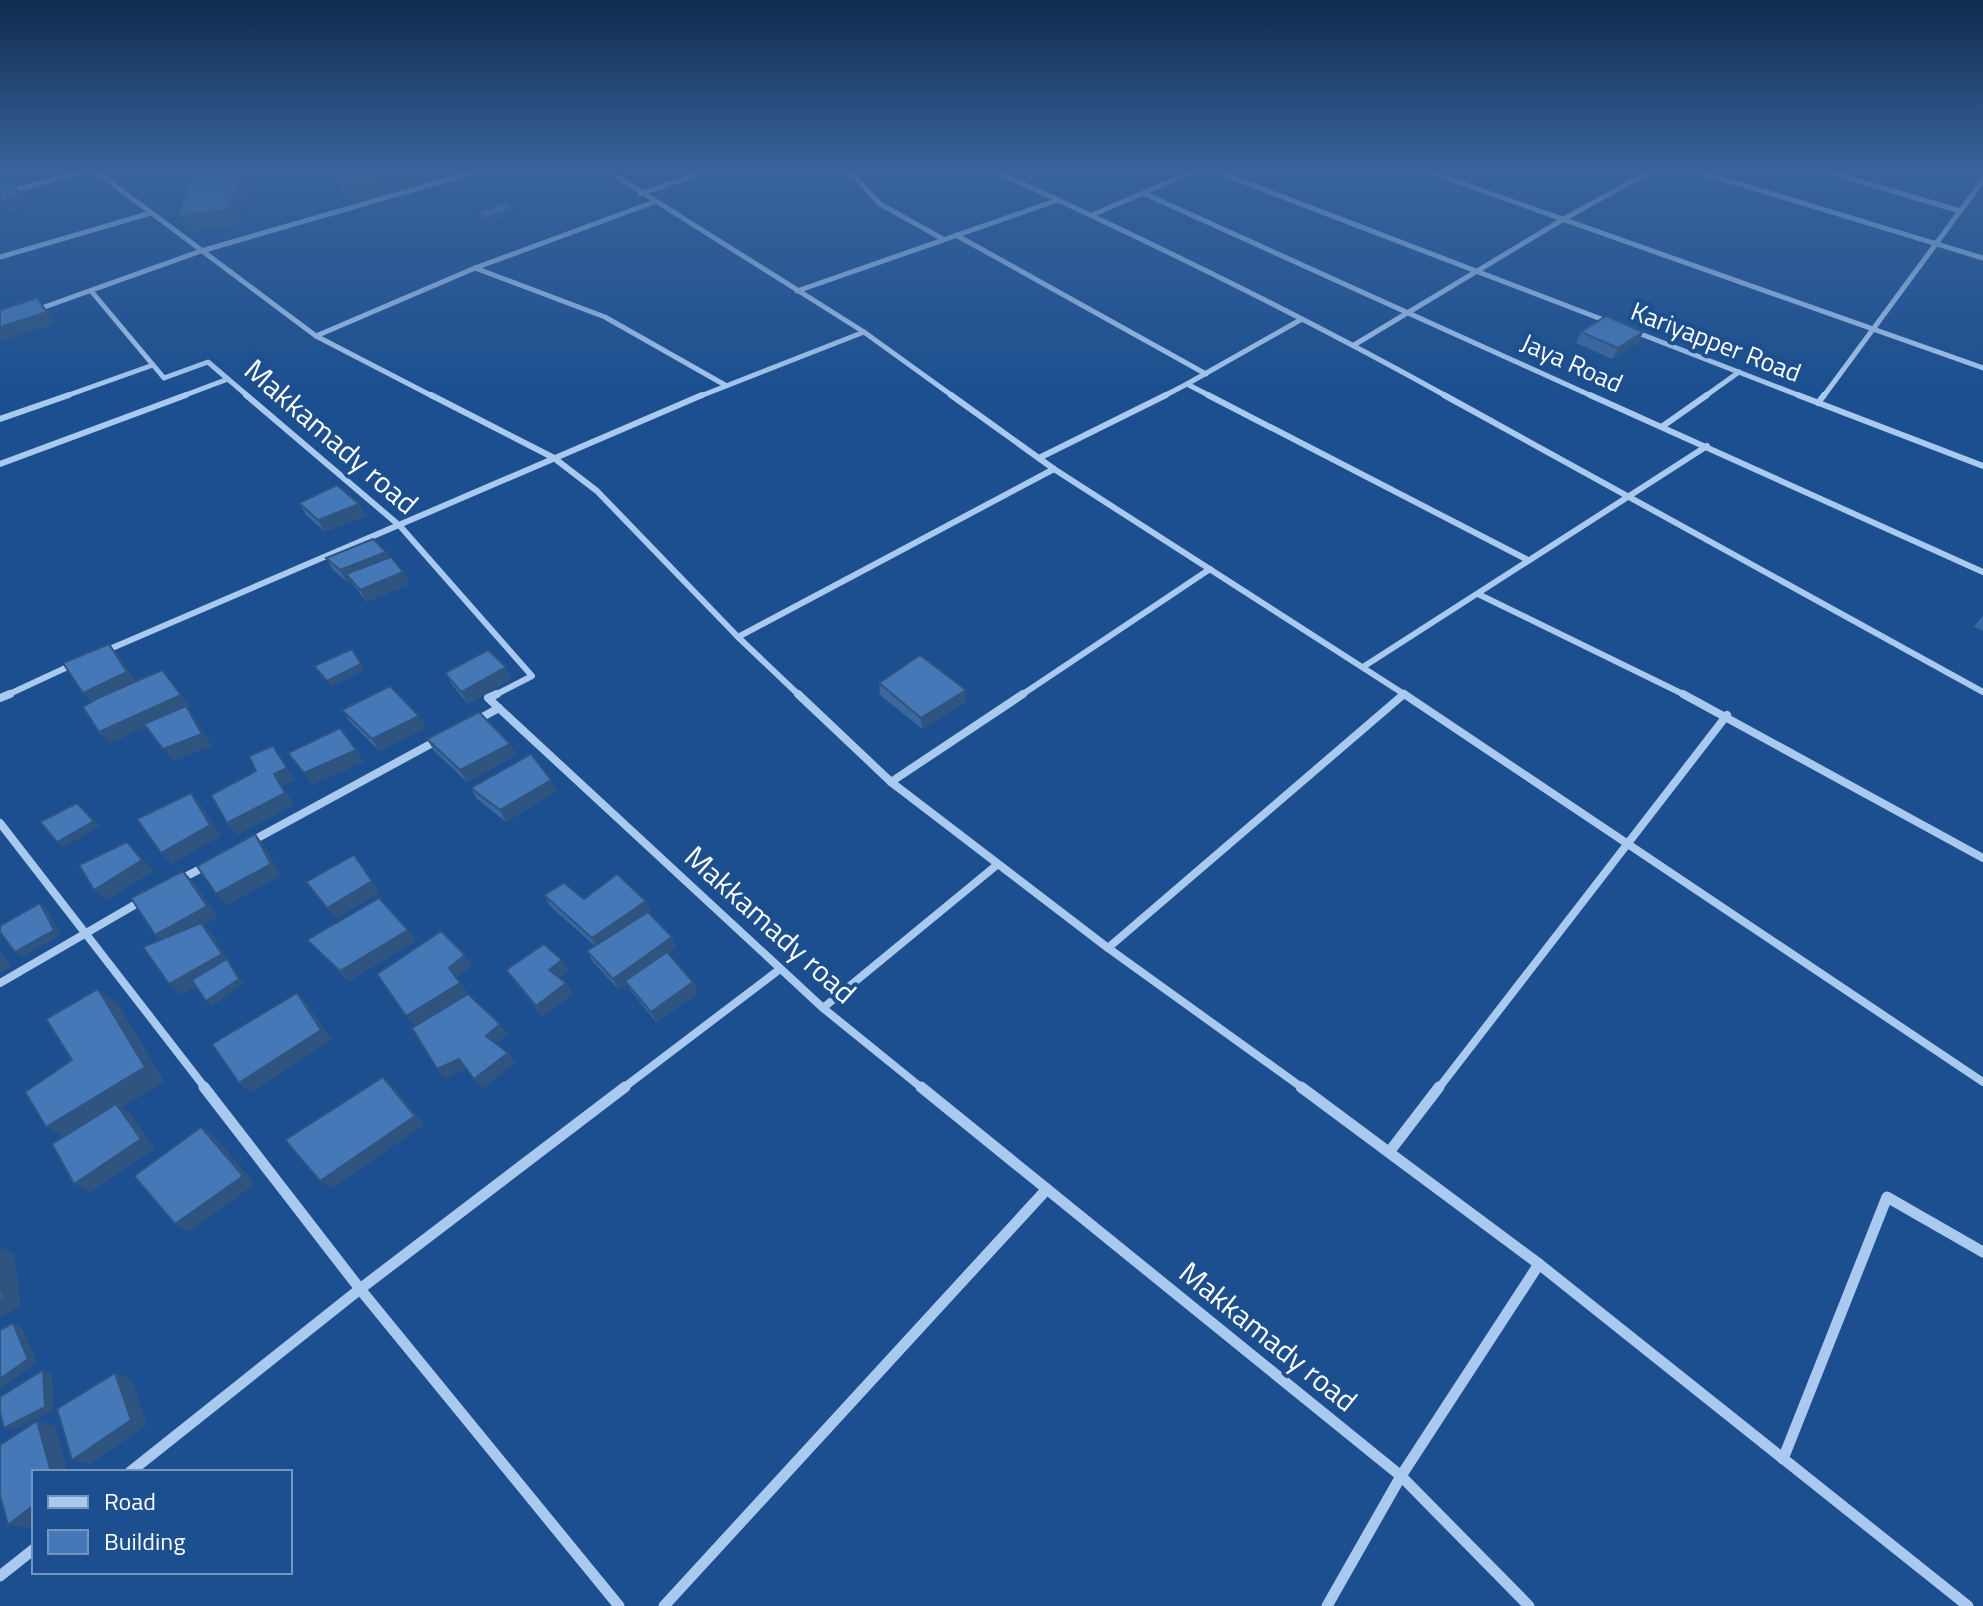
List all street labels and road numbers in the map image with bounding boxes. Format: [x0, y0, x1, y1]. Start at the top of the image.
street label: Kariyapper Road [1625, 291, 1807, 392]
street label: Jaya Road [1515, 323, 1629, 402]
street label: Makkamady road [234, 347, 429, 525]
street label: Makkamady road [674, 834, 867, 1014]
street label: Makkamady road [1170, 1250, 1368, 1423]

